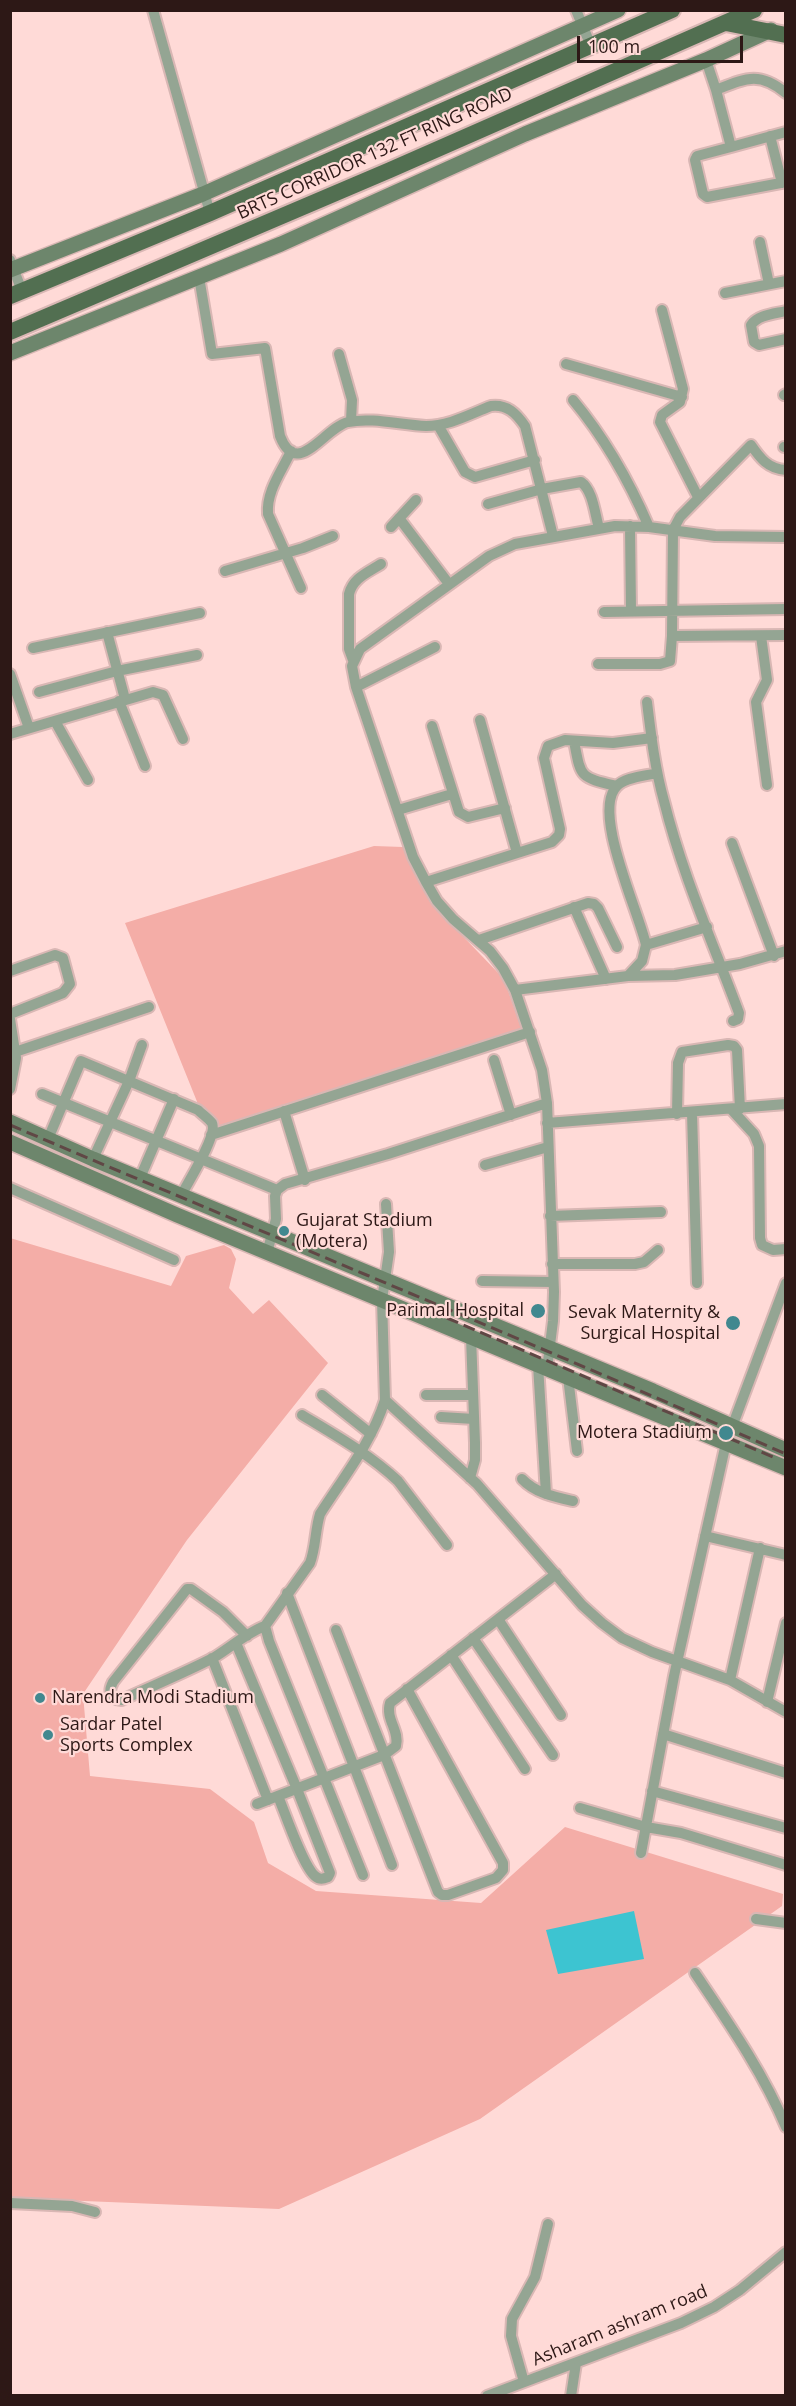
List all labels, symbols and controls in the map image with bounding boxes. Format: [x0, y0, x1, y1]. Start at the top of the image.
scale bar [580, 24, 746, 62]
text: 100 m [588, 34, 640, 58]
street label: BRTS CORRIDOR 132 FT RING ROAD [234, 83, 516, 225]
place label: Gujarat Stadium (Motera) [296, 1210, 433, 1252]
marker: Gujarat Stadium (Motera) [277, 1224, 291, 1238]
place label: Parimal Hospital [386, 1300, 524, 1322]
marker: Parimal Hospital [529, 1302, 547, 1320]
place label: Sevak Maternity & Surgical Hospital [568, 1302, 720, 1344]
marker: Sevak Maternity & Surgical Hospital [724, 1314, 742, 1332]
place label: Motera Stadium [577, 1422, 712, 1444]
marker: Motera Stadium [717, 1424, 735, 1442]
place label: Narendra Modi Stadium [52, 1687, 254, 1709]
marker: Narendra Modi Stadium [33, 1691, 47, 1705]
place label: Sardar Patel Sports Complex [60, 1714, 193, 1756]
marker: Sardar Patel Sports Complex [41, 1728, 55, 1742]
street label: Asharam ashram road [529, 2281, 711, 2371]

